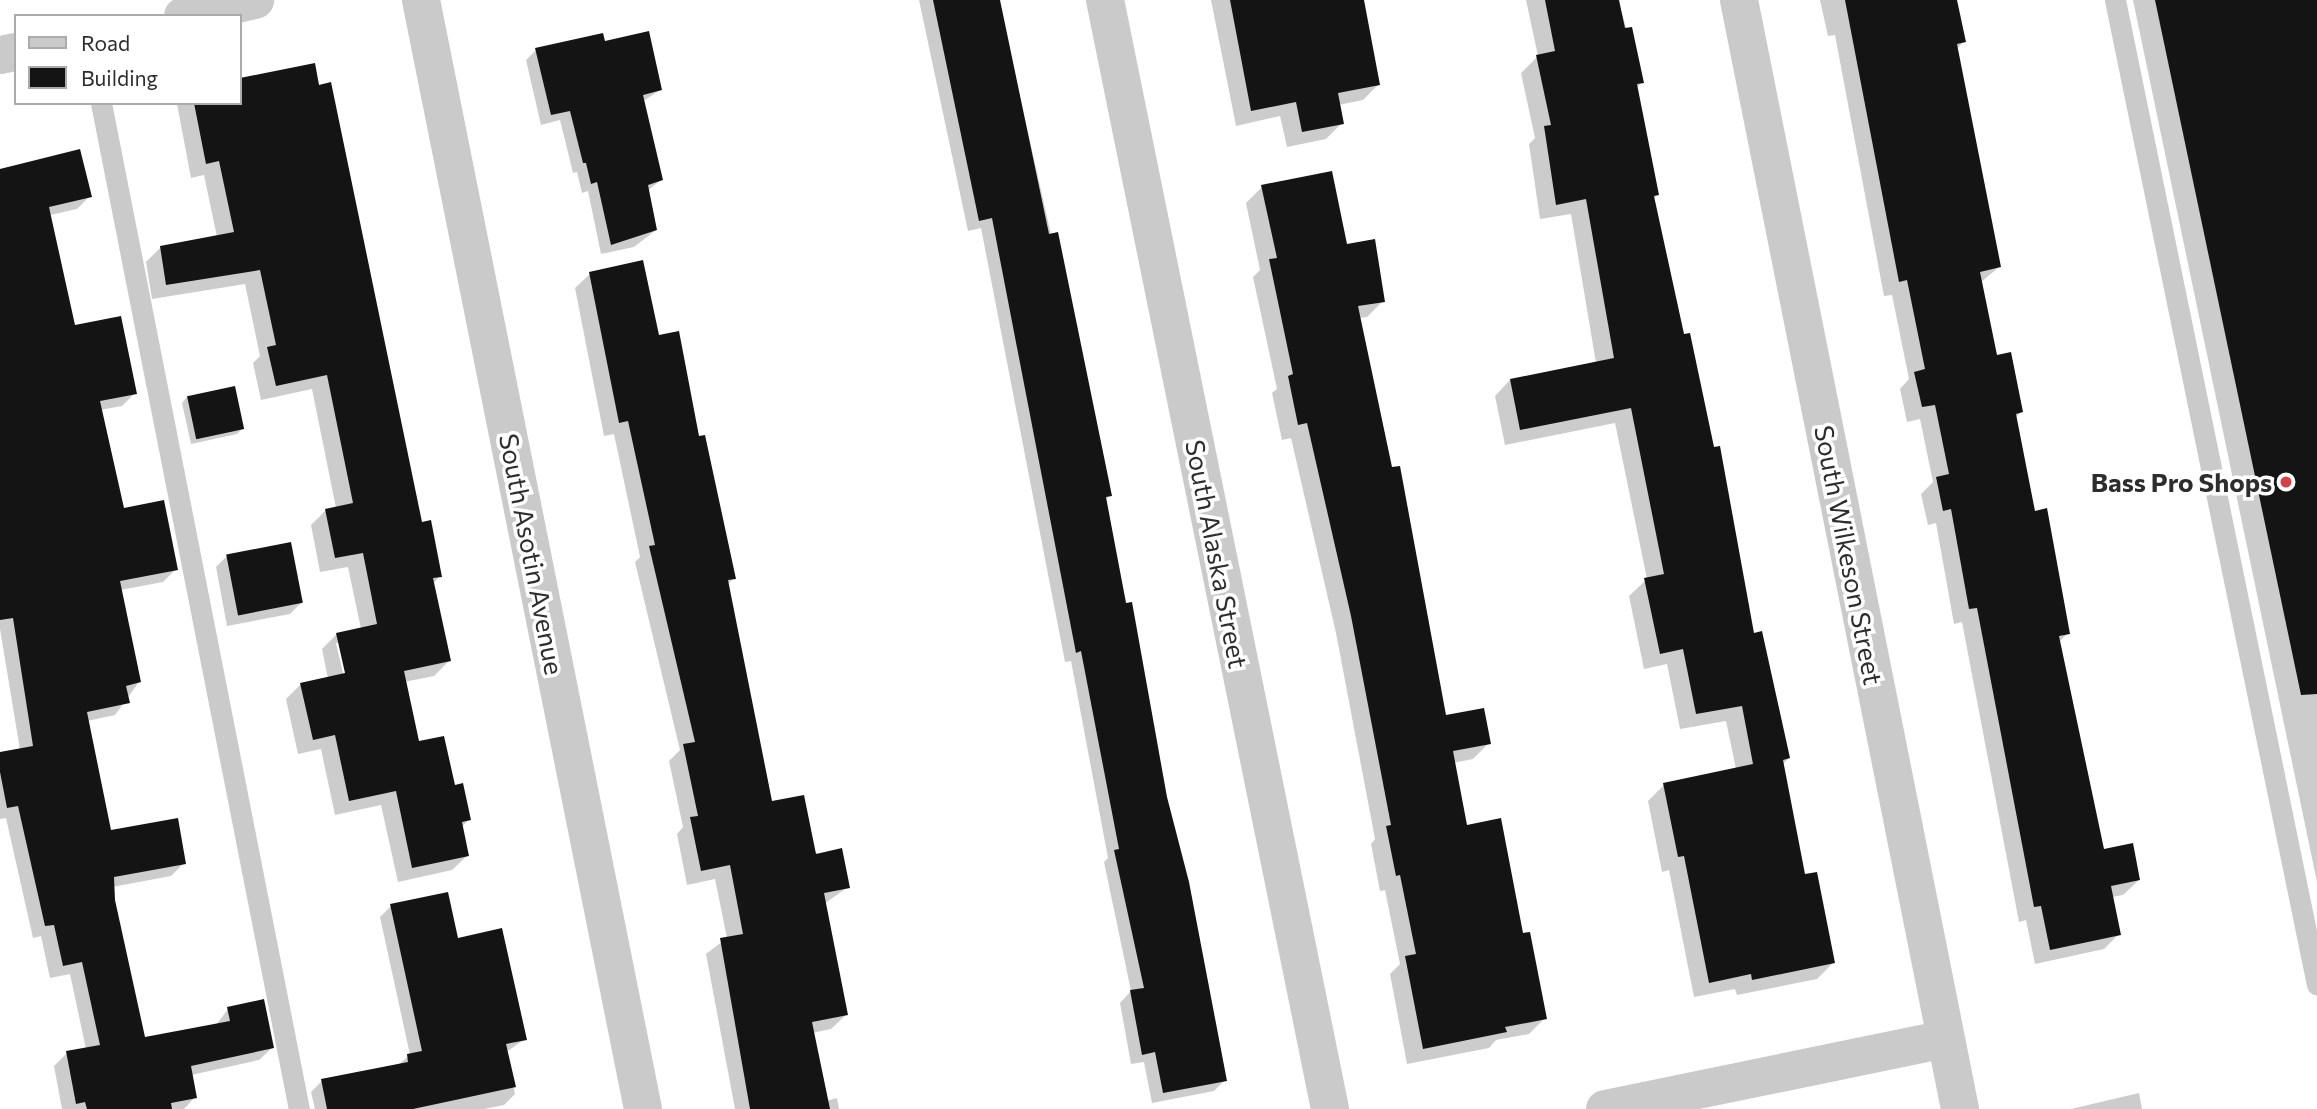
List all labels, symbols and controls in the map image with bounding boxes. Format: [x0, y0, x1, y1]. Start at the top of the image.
legend [14, 14, 242, 105]
text: Road [81, 30, 130, 55]
text: Building [81, 65, 158, 90]
street label: South Wilkeson Street [1809, 423, 1889, 687]
street label: South Asotin Avenue [493, 431, 571, 677]
street label: South Alaska Street [1180, 437, 1254, 671]
place label: Bass Pro Shops [2091, 466, 2272, 498]
marker: Bass Pro Shops [2278, 474, 2294, 490]

